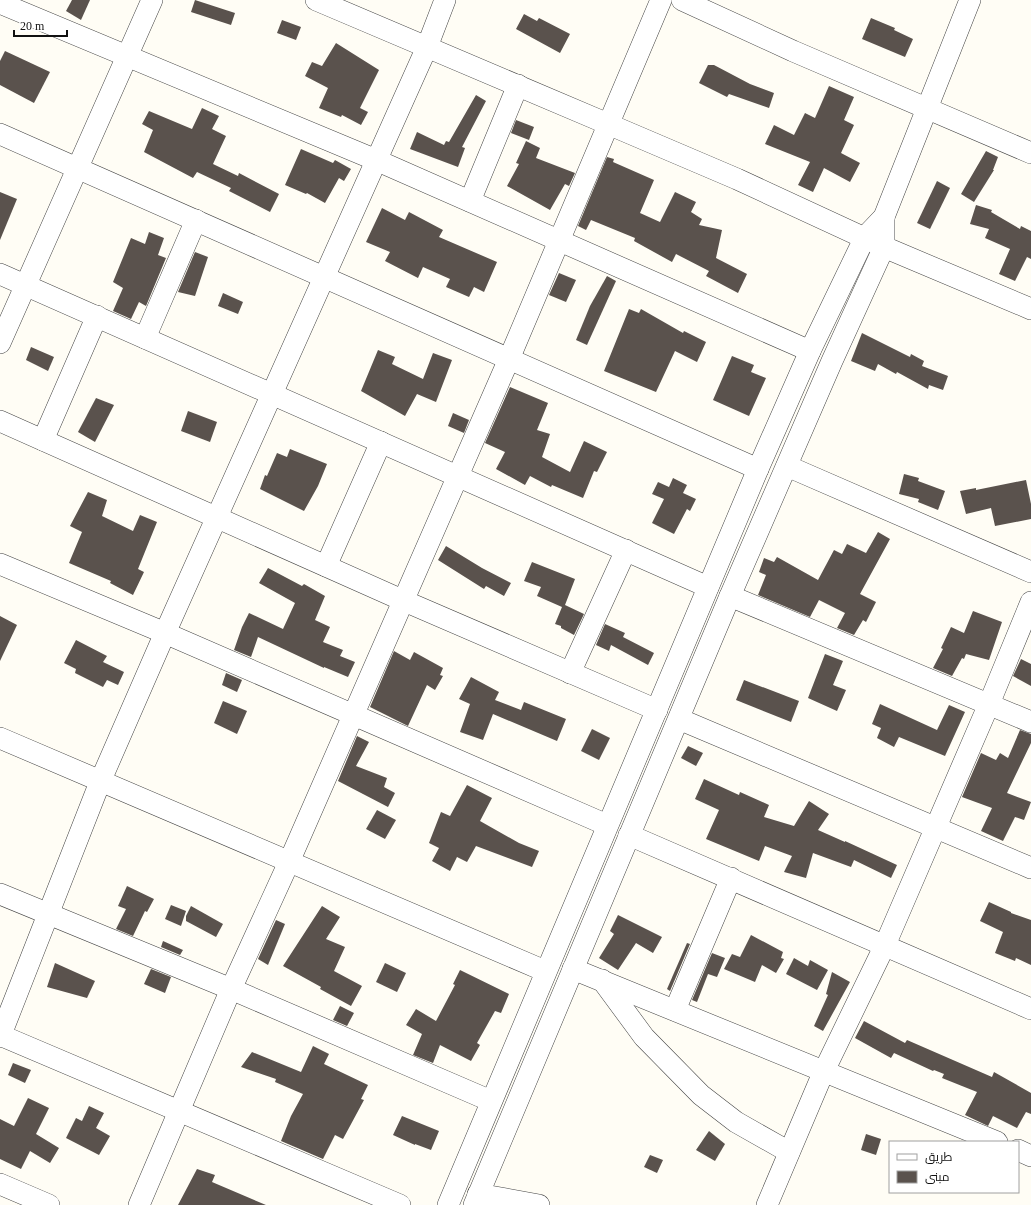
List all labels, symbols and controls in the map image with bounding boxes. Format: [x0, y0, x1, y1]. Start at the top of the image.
scale bar [14, 12, 67, 38]
text: 20 m [20, 19, 45, 33]
legend [889, 1141, 1019, 1193]
text: طريق [925, 1150, 953, 1164]
text: مبنى [925, 1170, 950, 1184]

